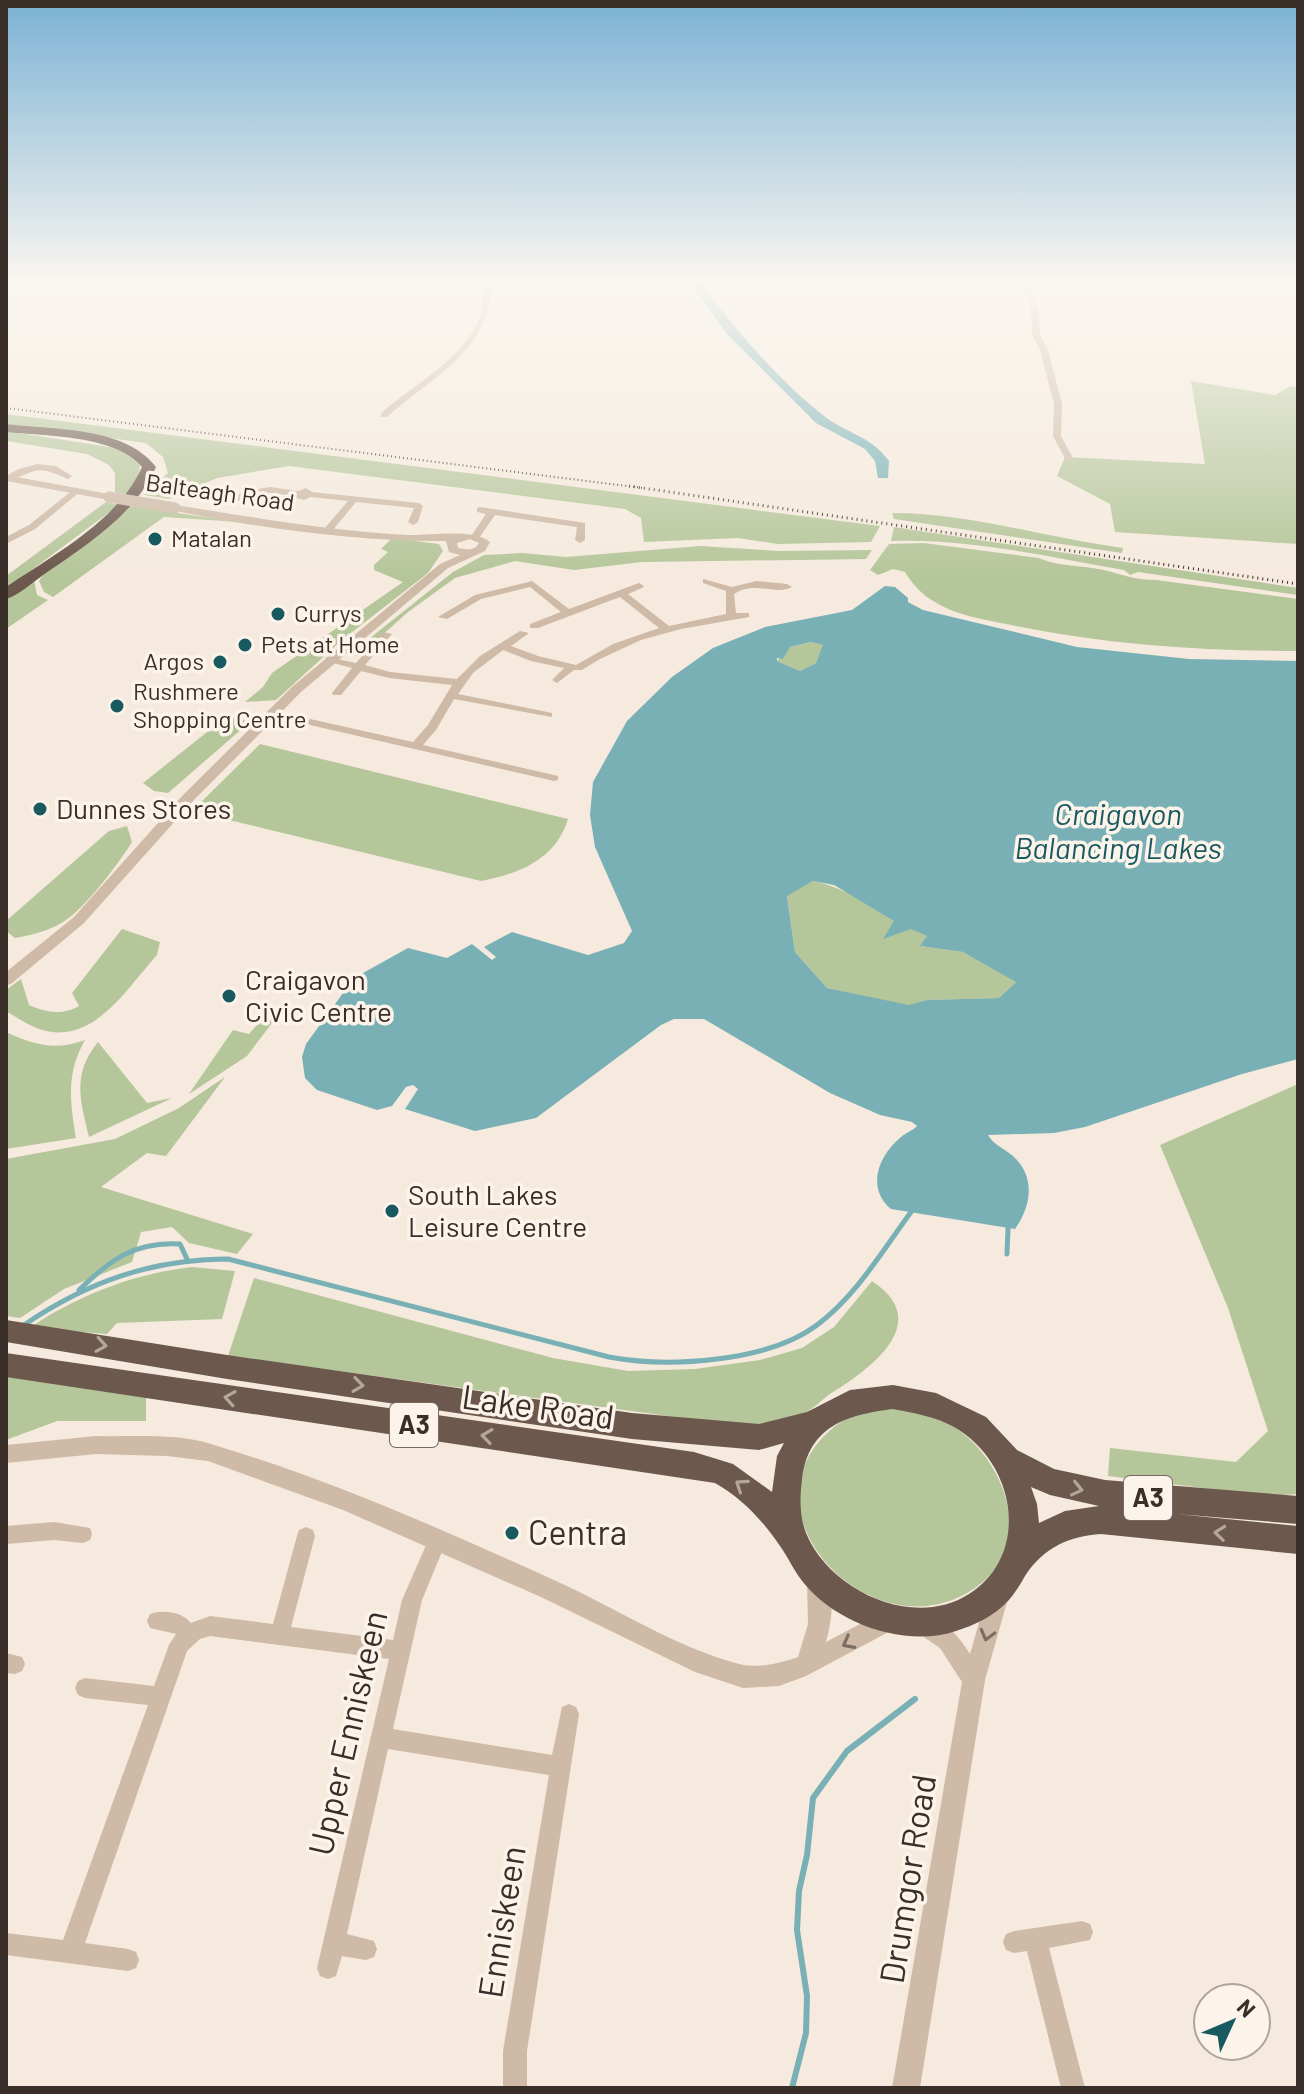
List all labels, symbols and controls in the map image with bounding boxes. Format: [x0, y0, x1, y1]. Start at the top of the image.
street label: Balteagh Road [144, 467, 296, 516]
place label: Matalan [171, 523, 252, 552]
marker: Matalan [146, 530, 164, 548]
place label: Currys [294, 598, 361, 627]
marker: Currys [269, 605, 287, 623]
place label: Pets at Home [261, 629, 399, 658]
marker: Pets at Home [236, 636, 254, 654]
place label: Argos [144, 646, 204, 675]
marker: Argos [211, 653, 229, 671]
place label: Rushmere Shopping Centre [133, 676, 306, 733]
marker: Rushmere Shopping Centre [108, 697, 126, 715]
place label: Dunnes Stores [56, 791, 231, 825]
water label: Craigavon Balancing Lakes [1015, 795, 1221, 865]
marker: Dunnes Stores [31, 800, 49, 818]
place label: Craigavon Civic Centre [245, 962, 392, 1028]
marker: Craigavon Civic Centre [220, 987, 238, 1005]
place label: South Lakes Leisure Centre [408, 1177, 587, 1243]
marker: South Lakes Leisure Centre [383, 1202, 401, 1220]
one-way arrow [95, 1336, 108, 1353]
street label: Lake Road [460, 1375, 617, 1436]
one-way arrow [352, 1377, 365, 1394]
one-way arrow [223, 1390, 237, 1407]
road number: A3 [390, 1403, 438, 1447]
one-way arrow [480, 1428, 494, 1445]
road number: A3 [1124, 1476, 1172, 1520]
one-way arrow [735, 1480, 749, 1495]
one-way arrow [1069, 1480, 1083, 1497]
place label: Centra [528, 1511, 627, 1552]
marker: Centra [503, 1524, 521, 1542]
one-way arrow [1213, 1524, 1226, 1541]
street label: Upper Enniskeen [298, 1606, 395, 1859]
one-way arrow [980, 1627, 996, 1641]
one-way arrow [842, 1633, 857, 1648]
street label: Drumgor Road [870, 1771, 943, 1986]
street label: Enniskeen [468, 1843, 533, 2001]
north arrow [1192, 1982, 1272, 2062]
text: N [1233, 1993, 1262, 2022]

